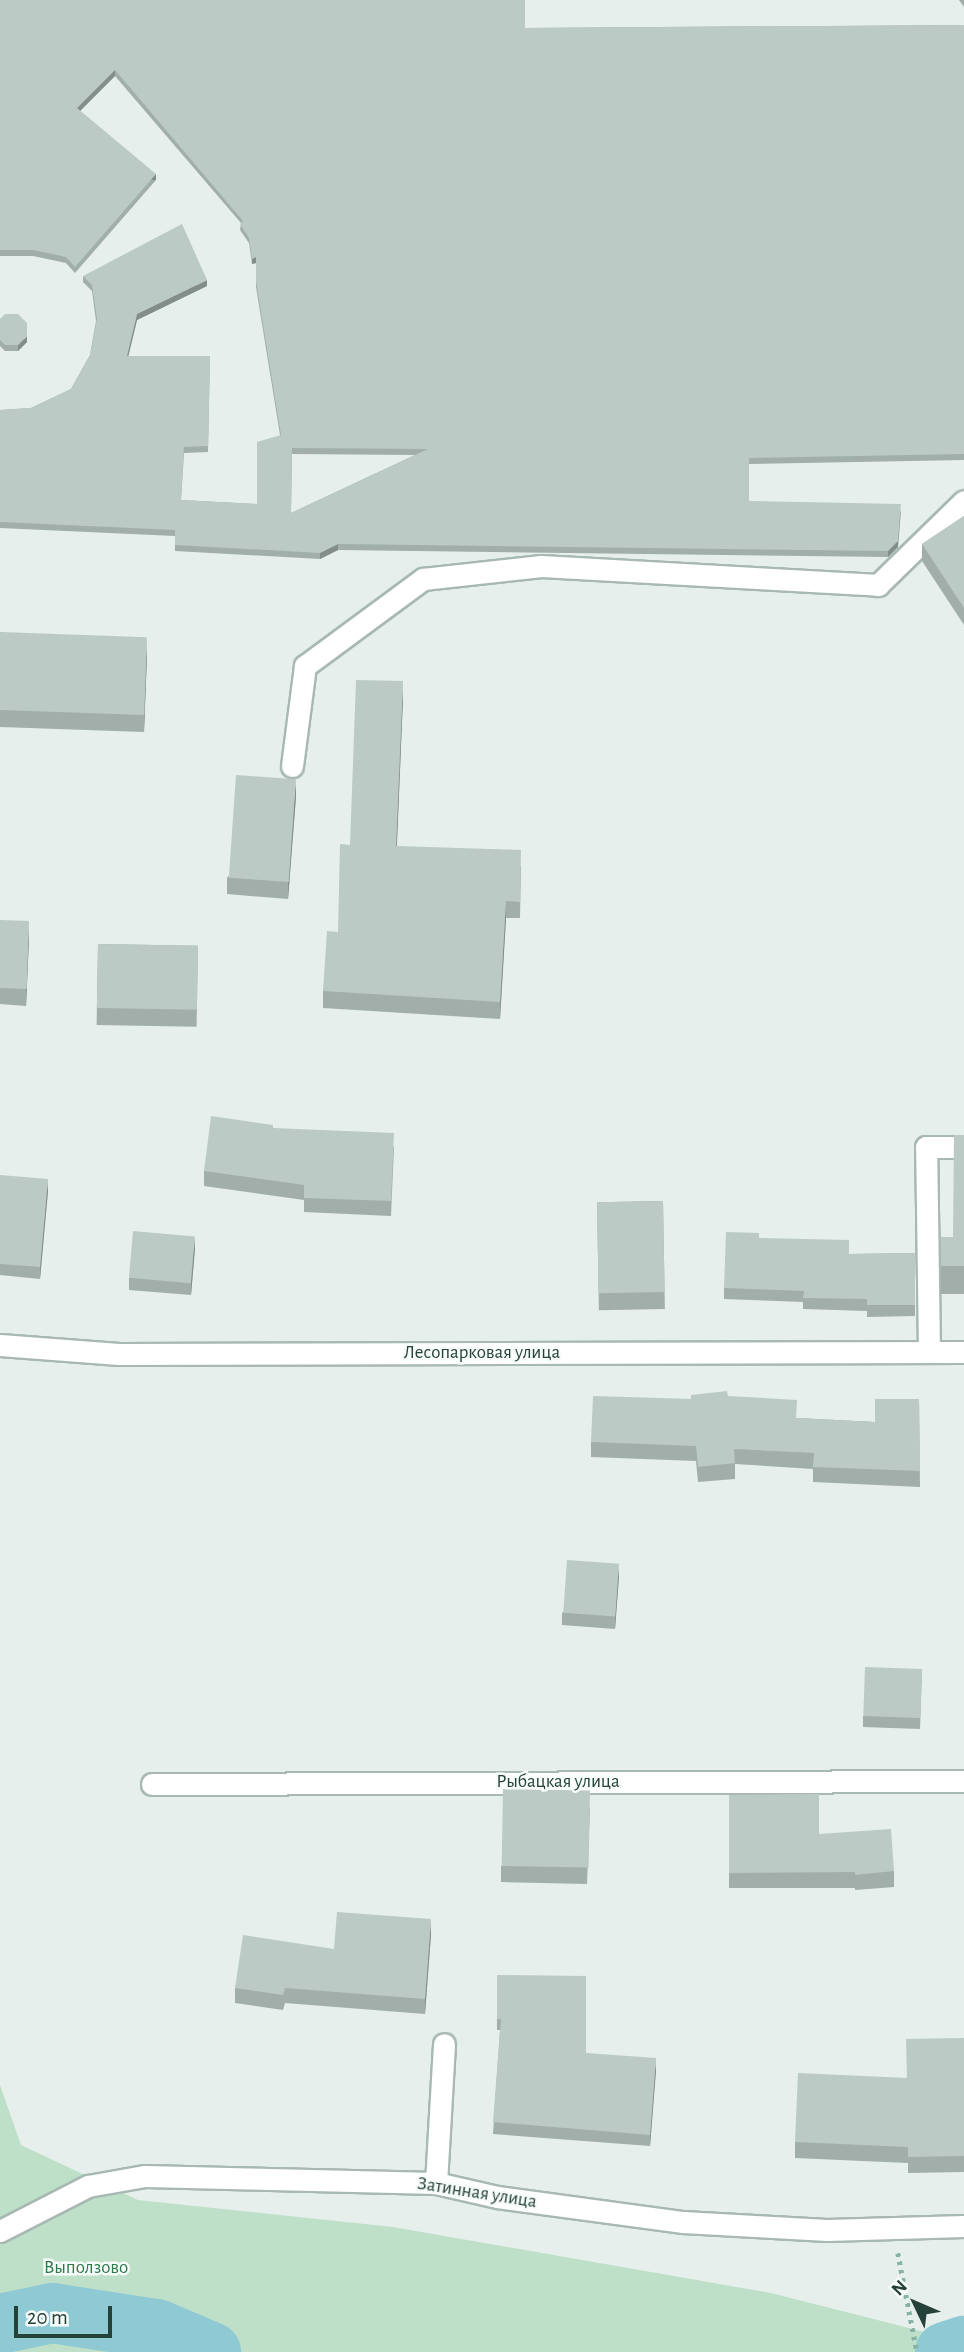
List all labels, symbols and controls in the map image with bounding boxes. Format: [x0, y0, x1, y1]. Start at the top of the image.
street label: Лесопарковая улица [404, 1342, 560, 1364]
street label: Рыбацкая улица [496, 1771, 620, 1793]
street label: Затинная улица [416, 2172, 538, 2214]
park label: Выползово [44, 2257, 128, 2279]
north arrow [880, 2268, 950, 2338]
text: N [888, 2277, 911, 2299]
scale bar [18, 2292, 116, 2336]
text: 20 m [27, 2307, 68, 2328]

